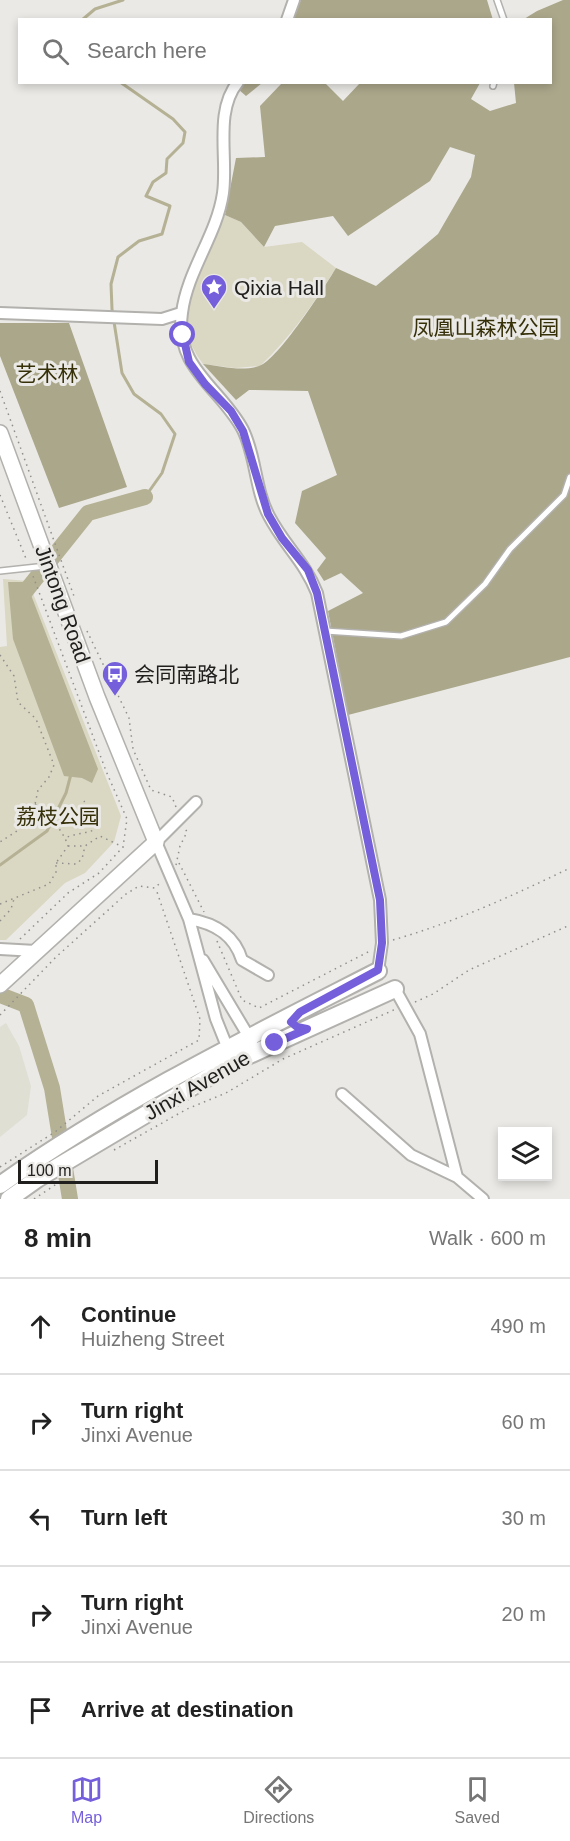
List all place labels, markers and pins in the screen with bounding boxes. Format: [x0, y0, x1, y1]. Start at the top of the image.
place icon: Qixia Hall [199, 272, 229, 310]
place label: Qixia Hall [234, 276, 324, 299]
bus stop icon: 会同南路北 [100, 659, 130, 697]
place label: 会同南路北 [134, 663, 239, 686]

